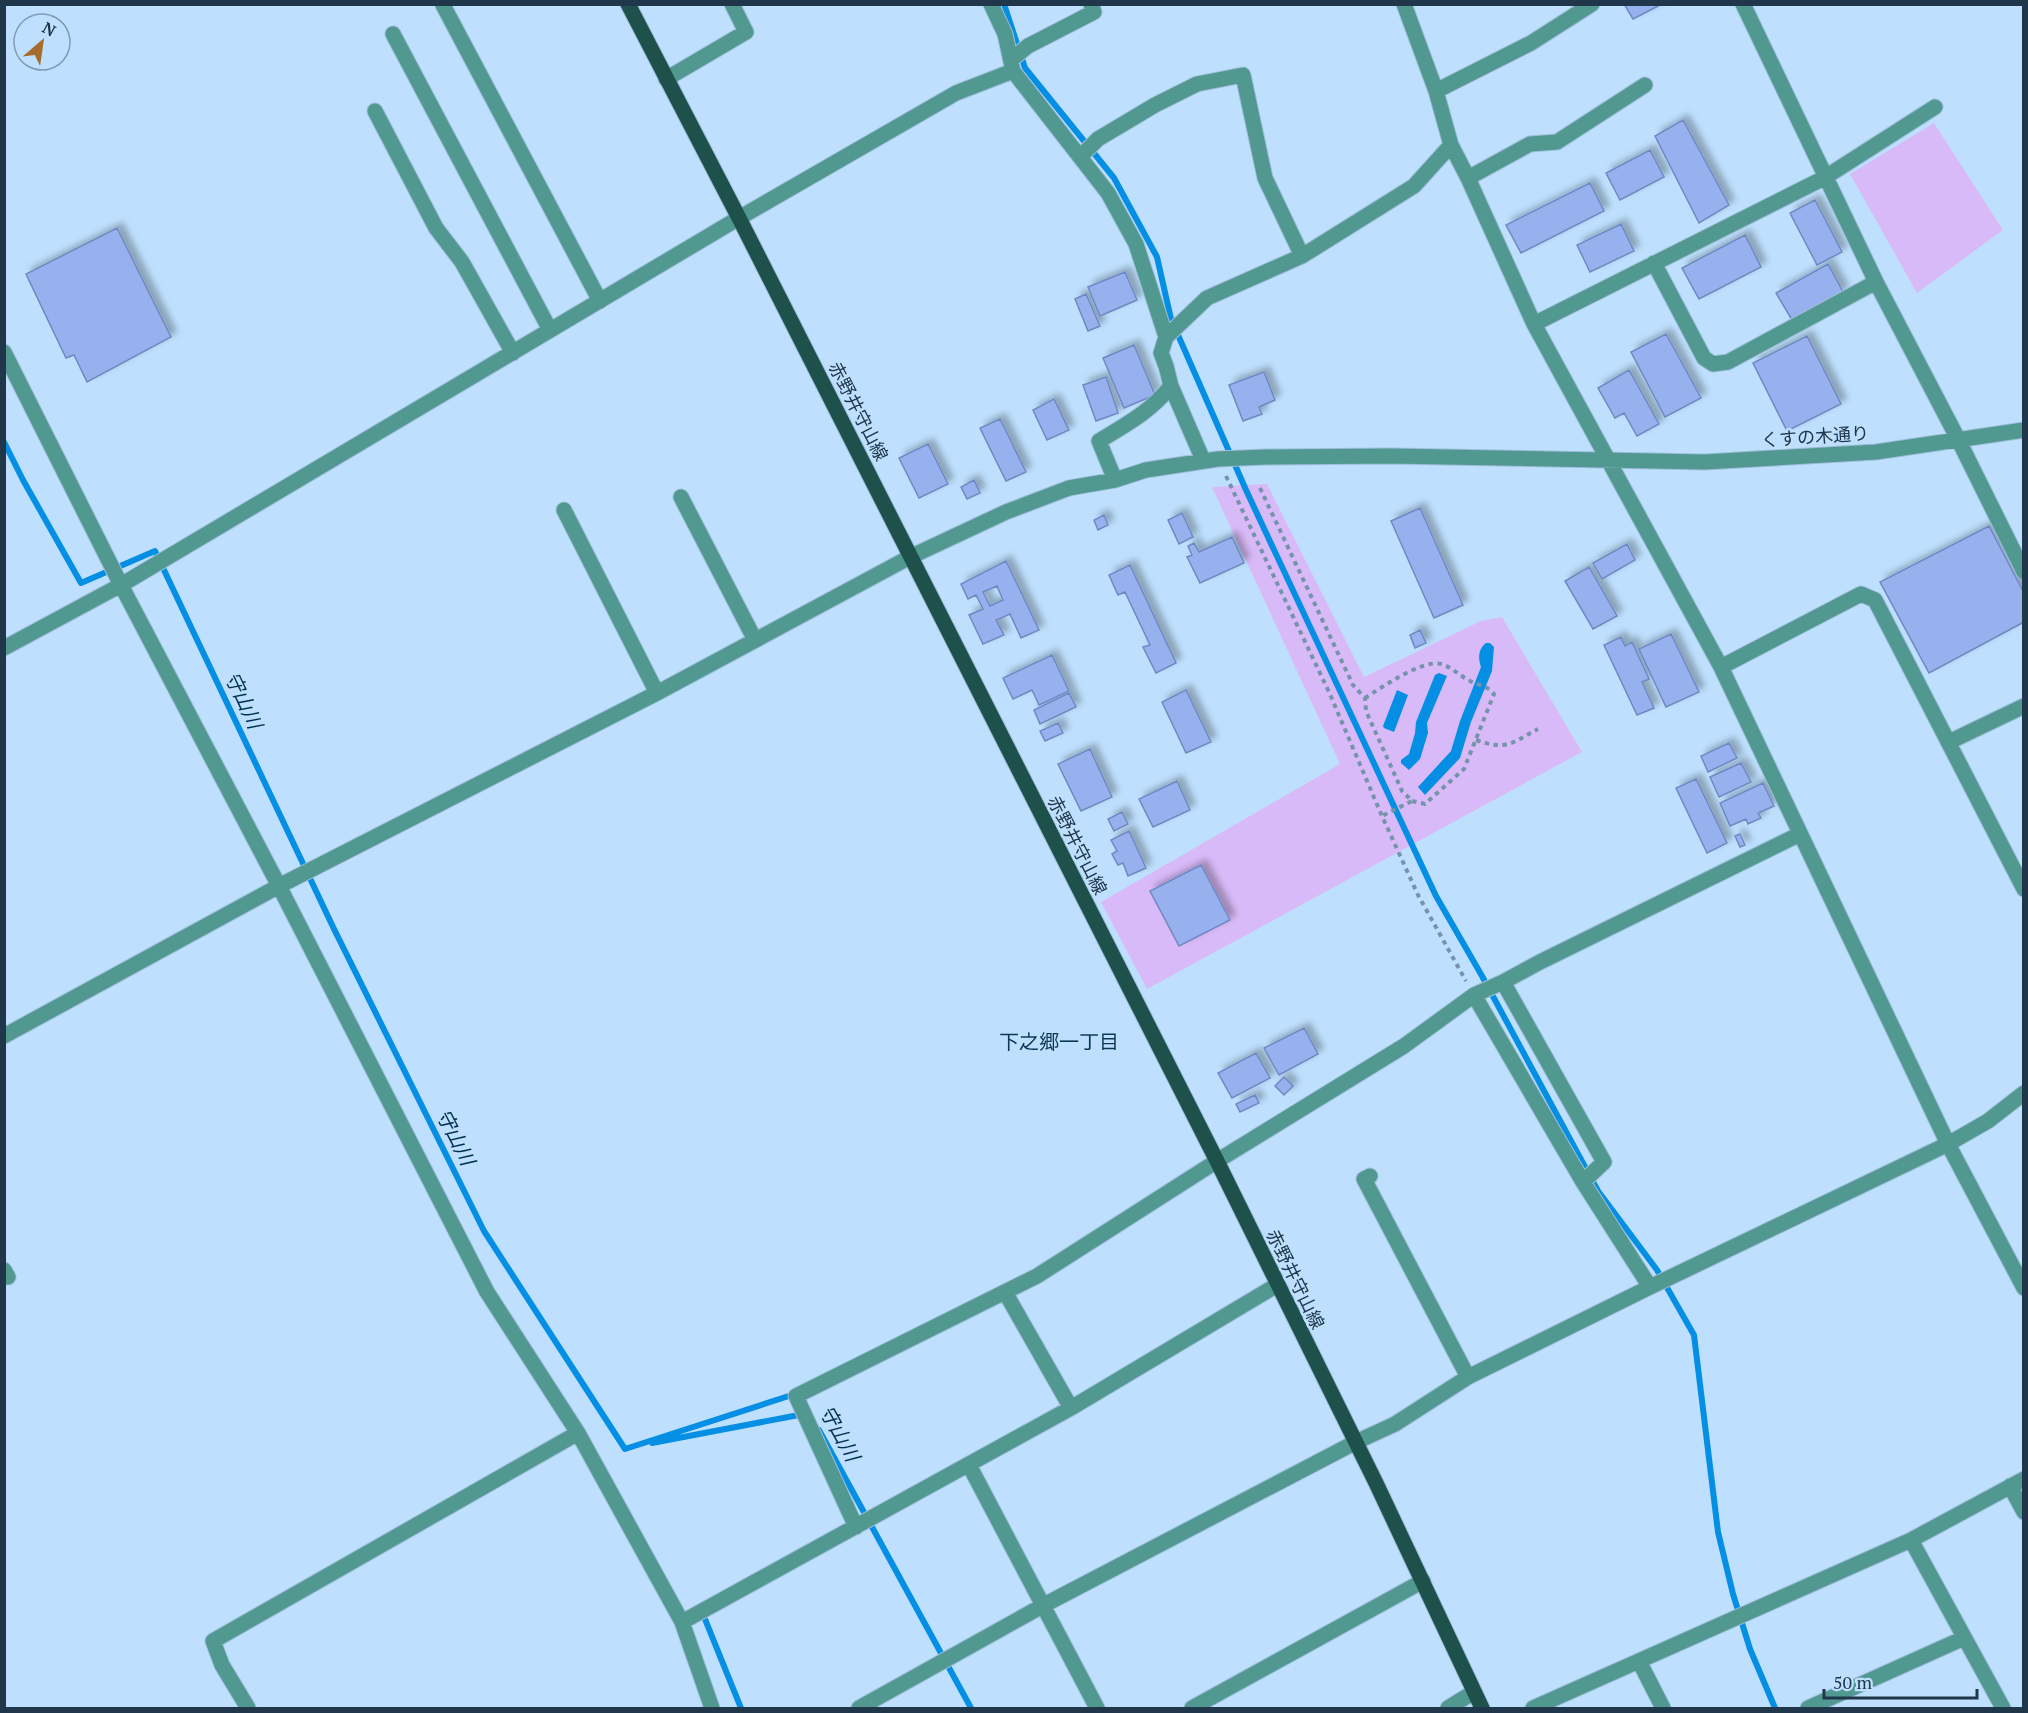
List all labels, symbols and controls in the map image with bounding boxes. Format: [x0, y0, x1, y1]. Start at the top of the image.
north arrow [12, 12, 72, 72]
text: N [39, 16, 60, 41]
street label: 赤野井守山線 [824, 357, 894, 465]
street label: くすの木通り [1760, 420, 1870, 452]
water label: 守山川 [219, 667, 270, 735]
street label: 赤野井守山線 [1043, 791, 1113, 899]
district label: 下之郷一丁目 [999, 1028, 1119, 1055]
water label: 守山川 [430, 1104, 483, 1172]
street label: 赤野井守山線 [1262, 1225, 1330, 1333]
water label: 守山川 [814, 1400, 867, 1468]
scale bar [1824, 1662, 1977, 1700]
text: 50 m [1833, 1670, 1873, 1694]

